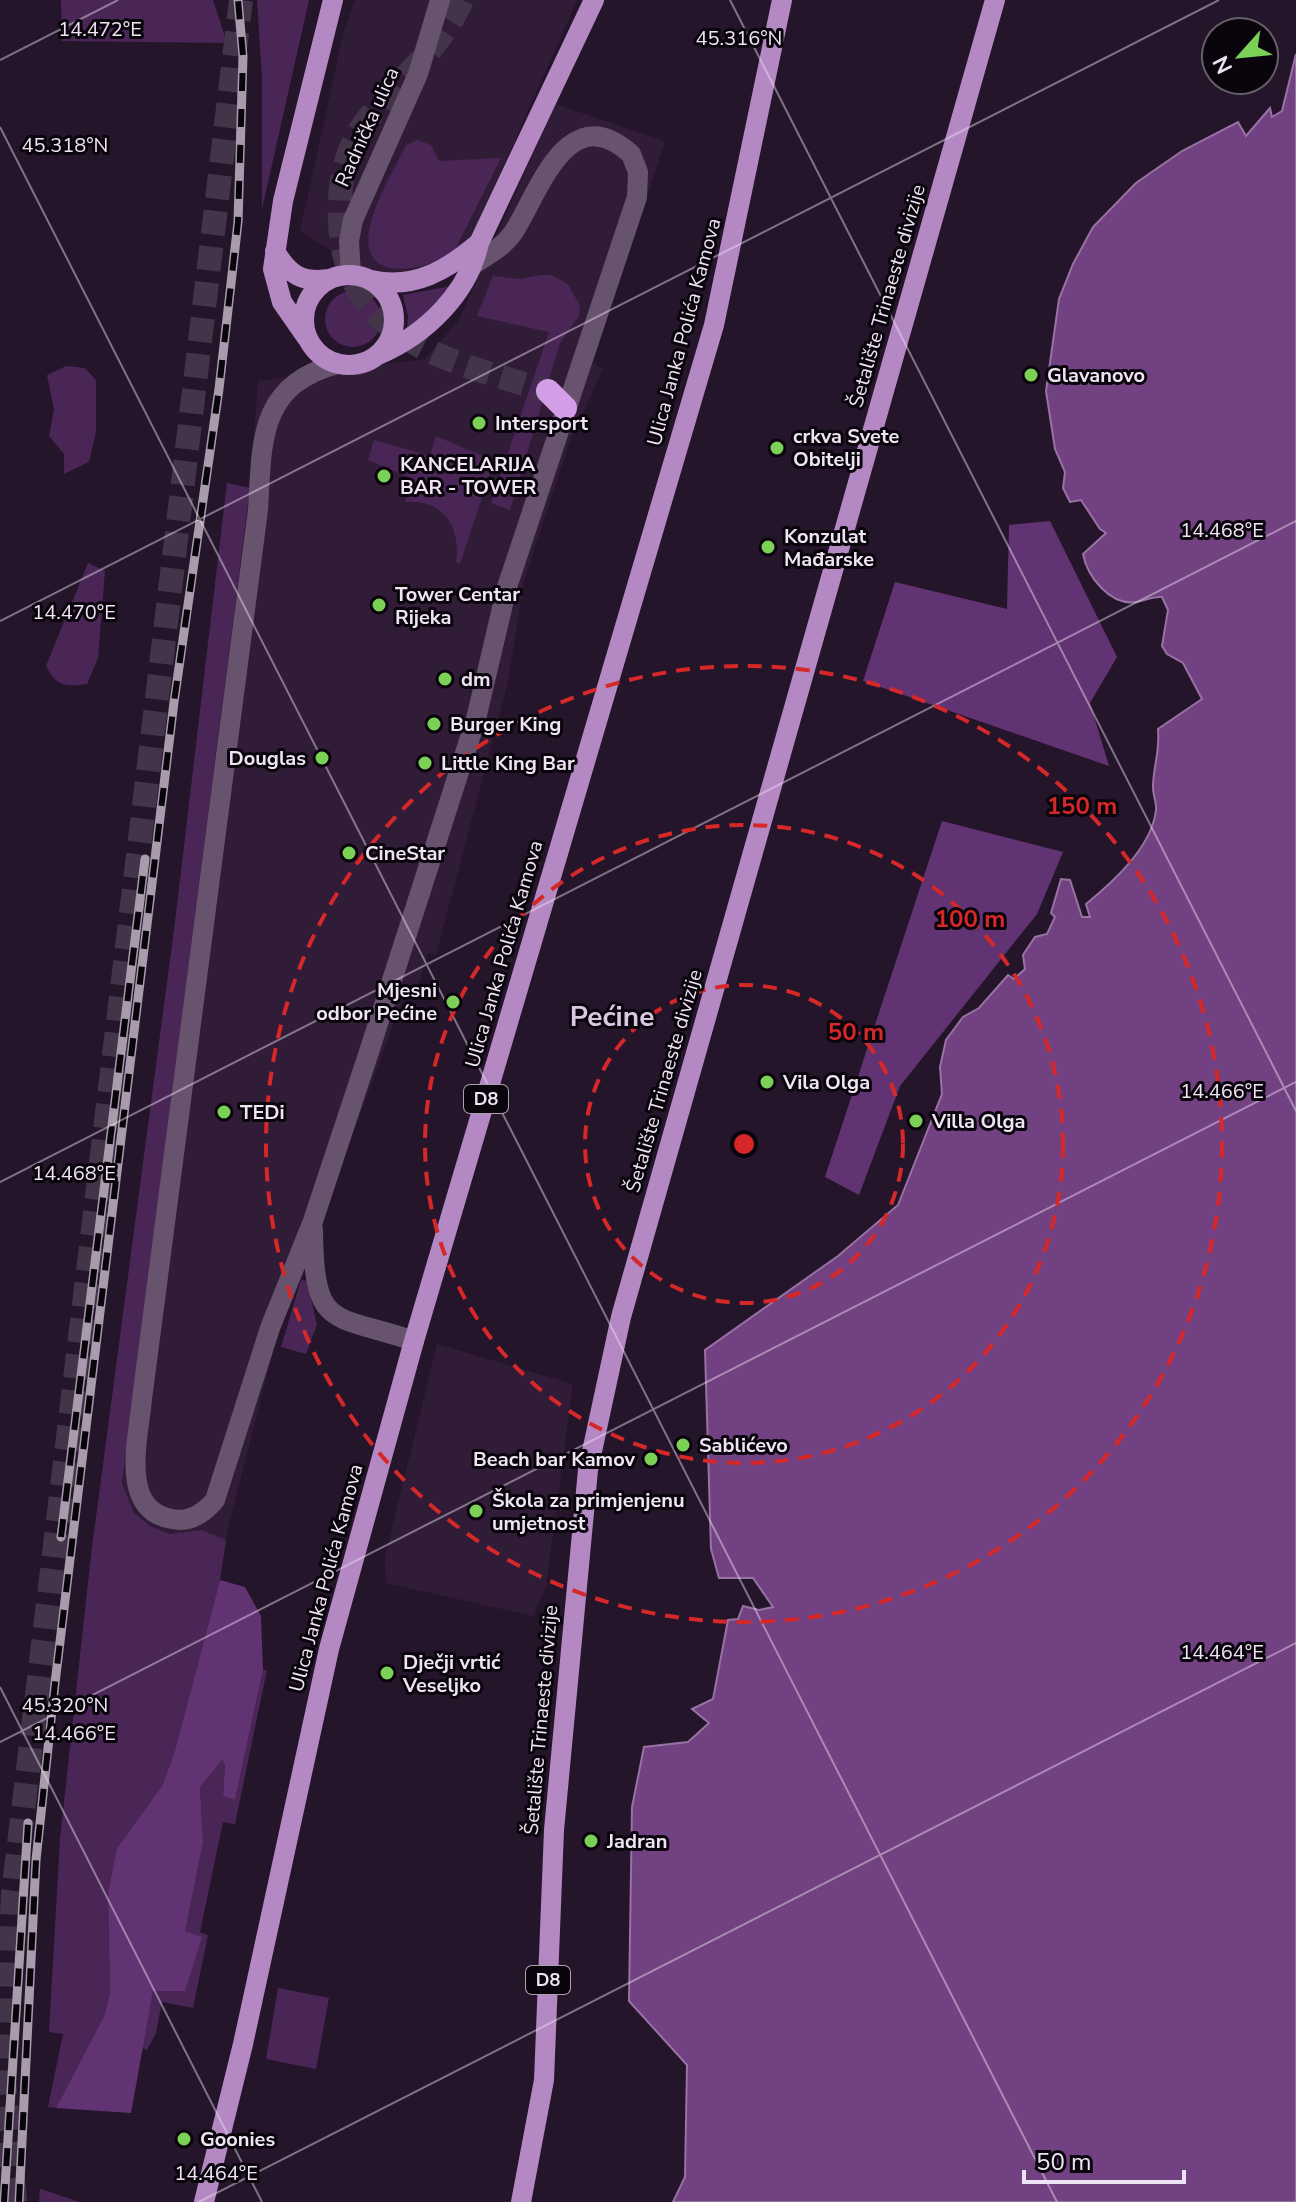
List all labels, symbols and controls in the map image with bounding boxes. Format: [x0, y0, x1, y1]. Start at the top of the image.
text: 14.472°E [58, 16, 142, 43]
north arrow [1200, 16, 1280, 96]
text: 45.316°N [696, 25, 782, 52]
text: N [1206, 50, 1240, 79]
street label: Radnička ulica [329, 63, 405, 191]
text: 45.318°N [22, 132, 108, 159]
street label: Šetalište Trinaeste divizije [842, 181, 932, 411]
street label: Ulica Janka Polića Kamova [641, 215, 727, 449]
place label: Glavanovo [1047, 362, 1145, 389]
marker: Glavanovo [1022, 366, 1040, 384]
place label: Intersport [495, 410, 588, 437]
marker: Intersport [470, 414, 488, 432]
place label: crkva Svete Obitelji [793, 423, 899, 473]
marker: crkva Svete Obitelji [768, 439, 786, 457]
place label: KANCELARIJA BAR - TOWER [400, 451, 537, 501]
marker: KANCELARIJA BAR - TOWER [375, 467, 393, 485]
text: 14.468°E [1180, 517, 1264, 544]
place label: Konzulat Mađarske [784, 523, 874, 573]
marker: Konzulat Mađarske [759, 538, 777, 556]
place label: Tower Centar Rijeka [395, 581, 520, 631]
marker: Tower Centar Rijeka [370, 596, 388, 614]
text: 14.470°E [32, 599, 116, 626]
place label: dm [461, 666, 491, 693]
marker: dm [436, 670, 454, 688]
place label: Burger King [450, 711, 561, 738]
marker: Burger King [425, 715, 443, 733]
place label: Douglas [229, 745, 306, 772]
marker: Douglas [313, 749, 331, 767]
place label: Little King Bar [441, 750, 575, 777]
marker: Little King Bar [416, 754, 434, 772]
text: 150 m [1047, 790, 1117, 822]
street label: Ulica Janka Polića Kamova [459, 837, 549, 1071]
place label: CineStar [365, 840, 445, 867]
marker: CineStar [340, 844, 358, 862]
text: 100 m [935, 903, 1005, 935]
street label: Šetalište Trinaeste divizije [619, 966, 709, 1196]
place label: Mjesni odbor Pećine [316, 977, 437, 1027]
marker: Mjesni odbor Pećine [444, 993, 462, 1011]
district label: Pećine [570, 998, 654, 1036]
text: 50 m [828, 1016, 884, 1048]
place label: Vila Olga [782, 1069, 870, 1096]
marker: Vila Olga [758, 1073, 776, 1091]
text: 14.466°E [1180, 1078, 1264, 1105]
road number: D8 [464, 1085, 508, 1113]
place label: TEDi [240, 1099, 285, 1126]
marker: TEDi [215, 1103, 233, 1121]
place label: Villa Olga [931, 1108, 1025, 1135]
marker: Villa Olga [907, 1112, 925, 1130]
centre of rings [730, 1130, 758, 1158]
text: 14.468°E [32, 1160, 116, 1187]
place label: Sablićevo [699, 1432, 788, 1459]
marker: Sablićevo [674, 1436, 692, 1454]
place label: Beach bar Kamov [473, 1446, 635, 1473]
marker: Beach bar Kamov [642, 1450, 660, 1468]
street label: Ulica Janka Polića Kamova [283, 1461, 369, 1695]
place label: Škola za primjenjenu umjetnost [492, 1487, 685, 1537]
marker: Škola za primjenjenu umjetnost [467, 1502, 485, 1520]
street label: Šetalište Trinaeste divizije [517, 1604, 565, 1836]
text: 14.464°E [1180, 1639, 1264, 1666]
place label: Dječji vrtić Veseljko [402, 1649, 501, 1699]
marker: Dječji vrtić Veseljko [378, 1664, 396, 1682]
text: 45.320°N [22, 1692, 108, 1719]
text: 14.466°E [32, 1720, 116, 1747]
place label: Jadran [606, 1828, 667, 1855]
marker: Jadran [582, 1832, 600, 1850]
road number: D8 [526, 1966, 570, 1994]
place label: Goonies [200, 2126, 275, 2153]
marker: Goonies [175, 2130, 193, 2148]
scale bar [1024, 2134, 1184, 2184]
text: 50 m [1036, 2146, 1092, 2178]
text: 14.464°E [174, 2160, 258, 2187]

